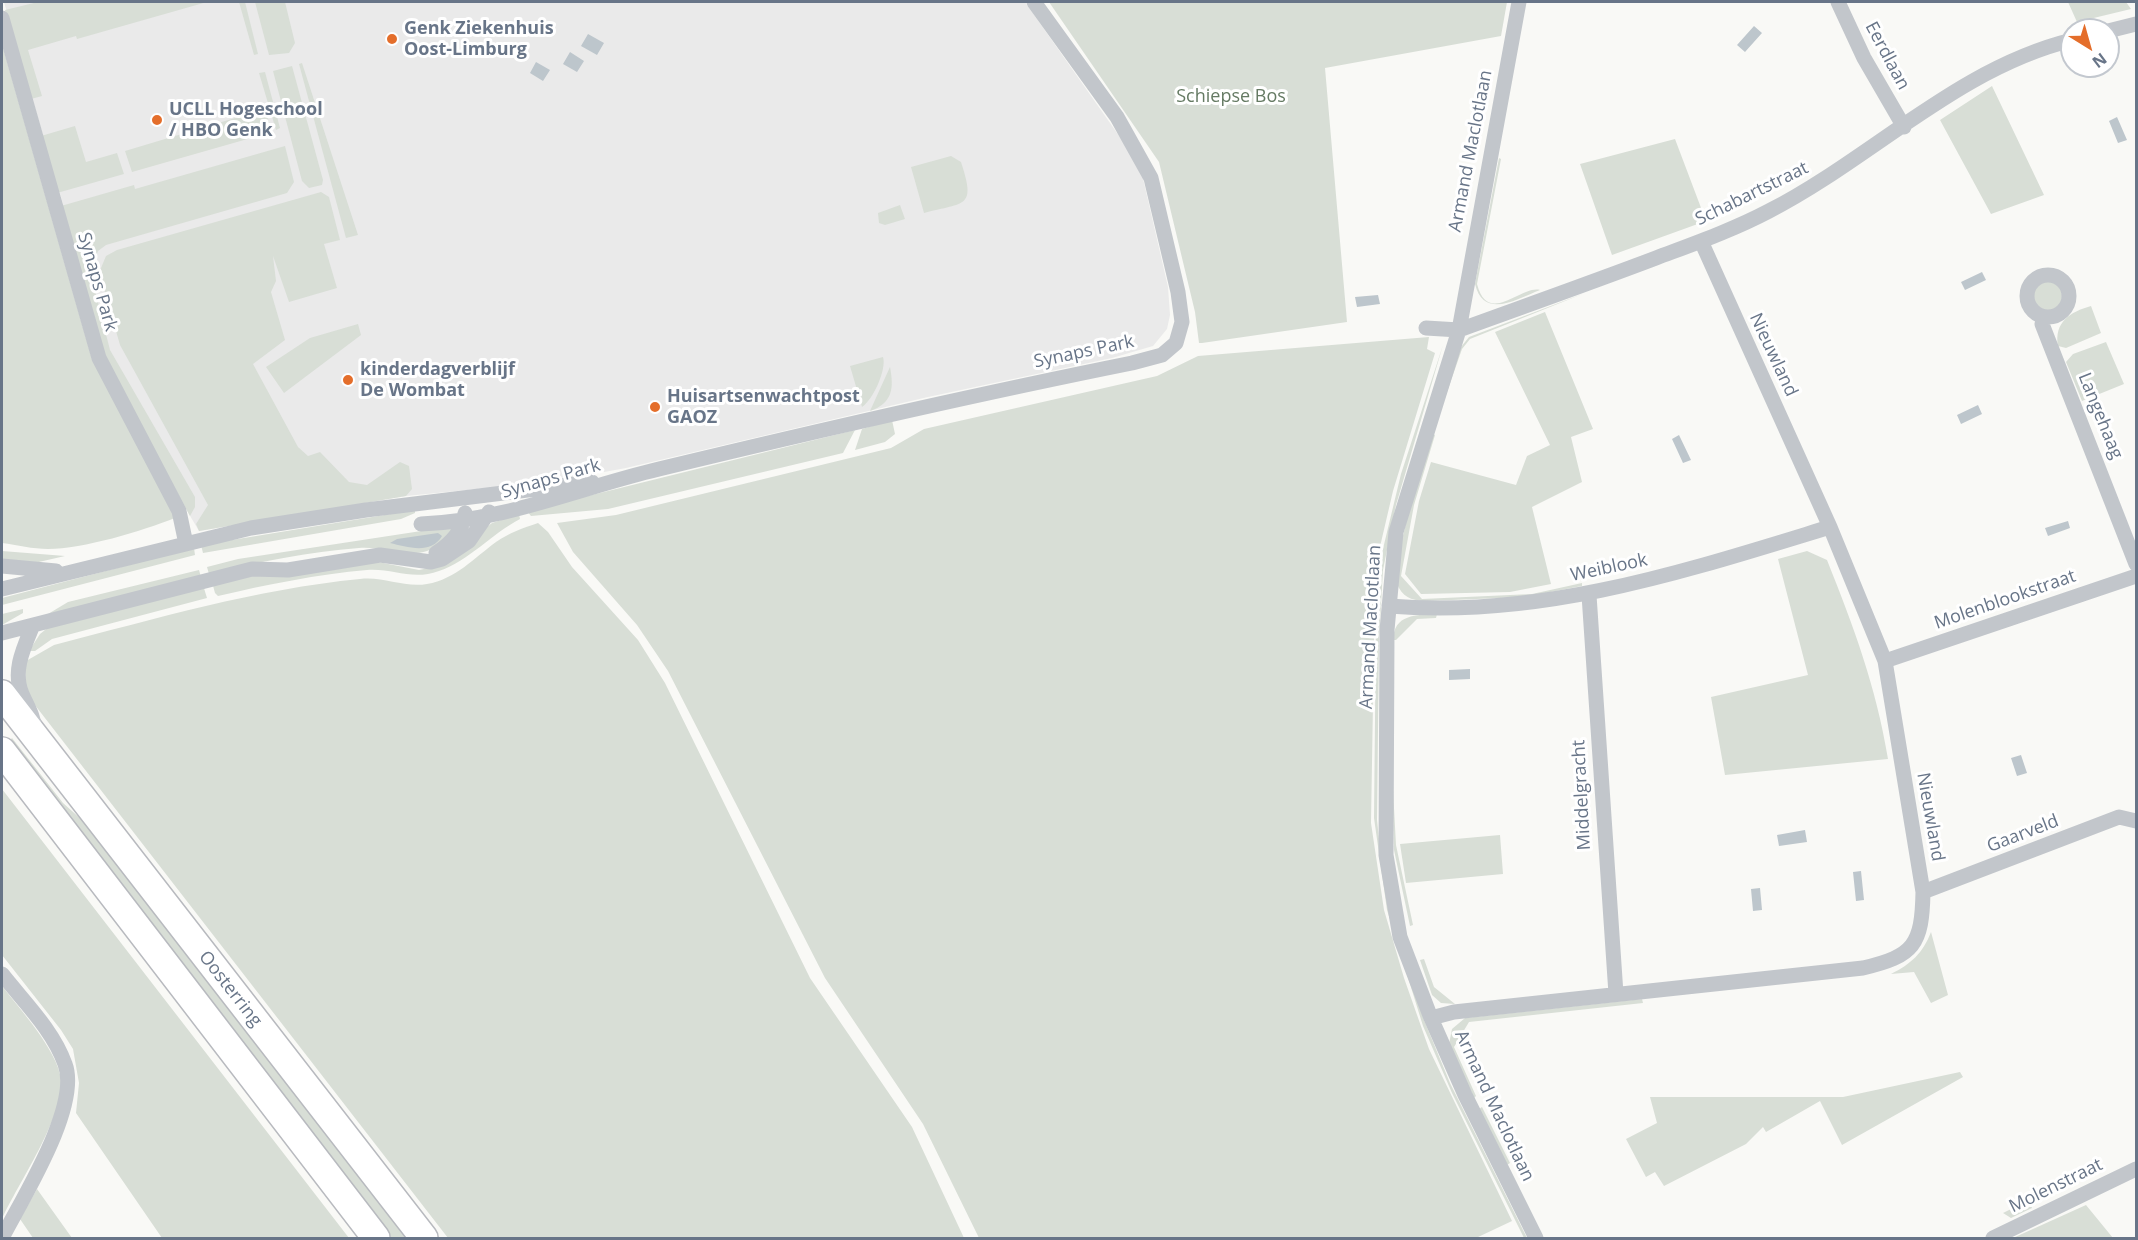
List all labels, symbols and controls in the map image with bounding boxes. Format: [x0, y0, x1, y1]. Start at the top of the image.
place label: Genk Ziekenhuis Oost-Limburg [404, 18, 554, 60]
street label: Eerdlaan [1860, 18, 1914, 94]
north arrow [2060, 18, 2120, 78]
marker: Genk Ziekenhuis Oost-Limburg [385, 32, 399, 46]
text: N [2088, 48, 2111, 73]
street label: Armand Maclotlaan [1445, 68, 1497, 234]
park label: Schiepse Bos [1176, 86, 1286, 108]
place label: UCLL Hogeschool / HBO Genk [169, 99, 323, 142]
marker: UCLL Hogeschool / HBO Genk [150, 113, 164, 127]
street label: Schabartstraat [1692, 157, 1812, 231]
street label: Synaps Park [73, 230, 121, 334]
street label: Nieuwland [1744, 310, 1802, 400]
street label: Synaps Park [1032, 331, 1136, 373]
place label: kinderdagverblijf De Wombat [360, 359, 515, 401]
street label: Langehaag [2073, 370, 2127, 462]
marker: kinderdagverblijf De Wombat [341, 373, 355, 387]
place label: Huisartsenwachtpost GAOZ [667, 386, 860, 428]
marker: Huisartsenwachtpost GAOZ [648, 400, 662, 414]
street label: Synaps Park [499, 455, 603, 503]
street label: Armand Maclotlaan [1356, 544, 1386, 710]
street label: Weiblook [1569, 549, 1649, 587]
street label: Molenblookstraat [1931, 566, 2079, 634]
street label: Middelgracht [1568, 739, 1596, 851]
street label: Nieuwland [1912, 771, 1948, 863]
street label: Gaarveld [1984, 810, 2062, 858]
street label: Oosterring [194, 947, 266, 1031]
street label: Armand Maclotlaan [1449, 1027, 1539, 1185]
street label: Molenstraat [2006, 1154, 2106, 1218]

